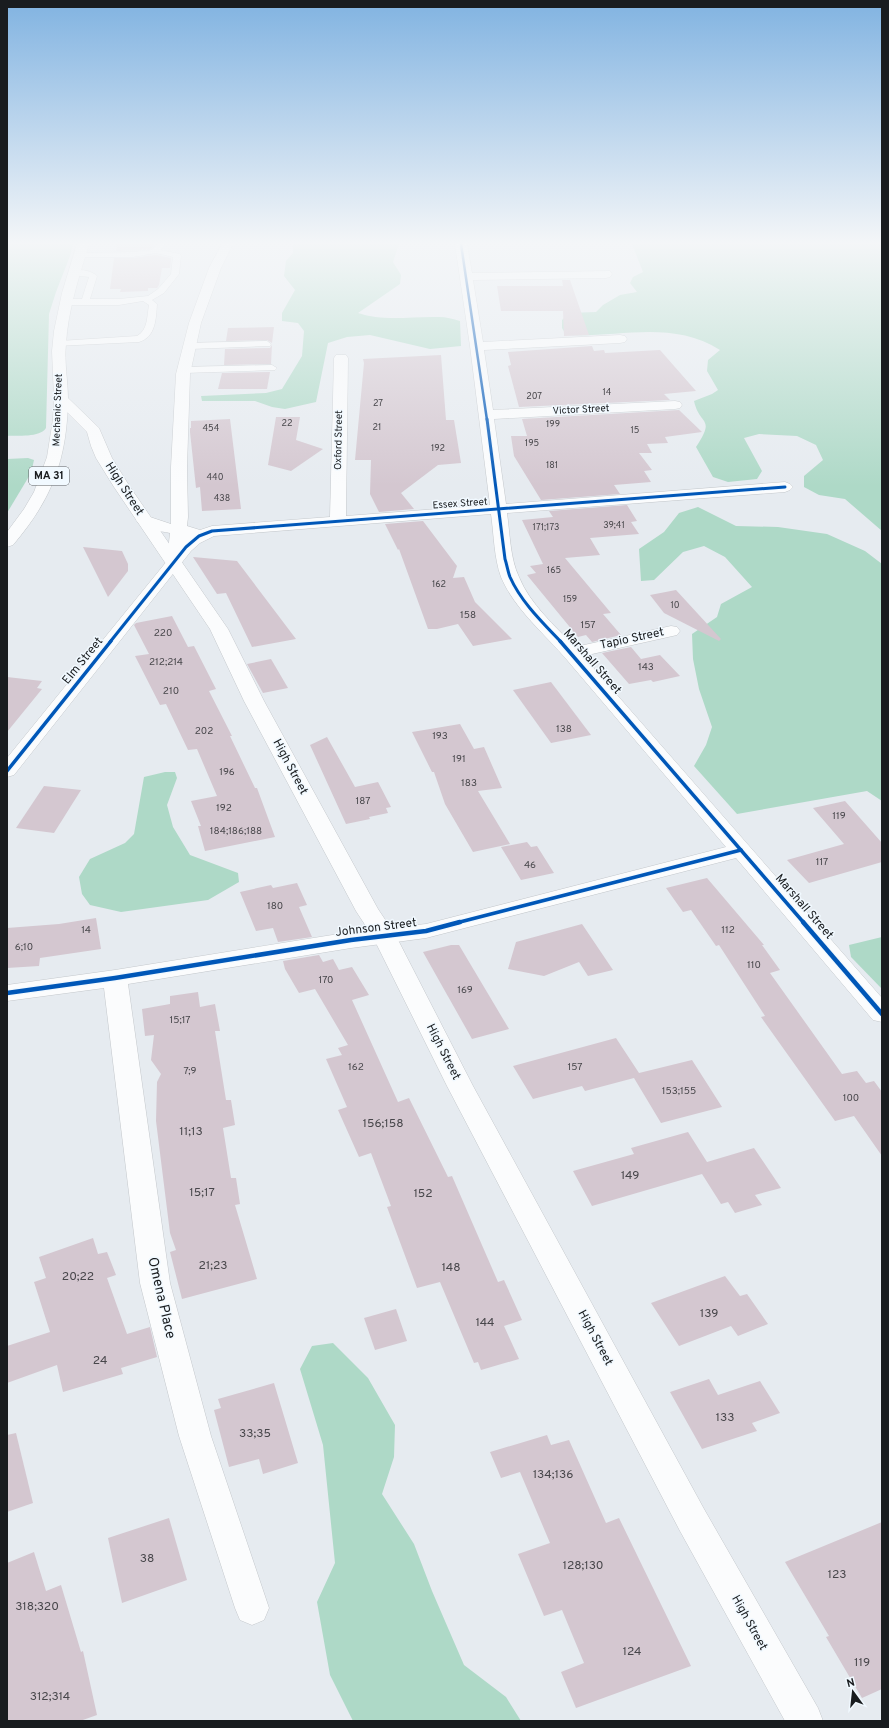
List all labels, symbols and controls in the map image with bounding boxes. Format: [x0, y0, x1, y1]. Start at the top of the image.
street label: Mechanic Street [50, 373, 66, 447]
house number: 14 [603, 387, 612, 398]
house number: 207 [526, 391, 542, 402]
house number: 27 [373, 398, 383, 409]
street label: Victor Street [552, 402, 610, 418]
street label: Oxford Street [332, 410, 346, 470]
house number: 22 [281, 418, 293, 429]
house number: 199 [546, 419, 560, 430]
house number: 21 [373, 422, 381, 433]
house number: 454 [203, 423, 220, 434]
house number: 15 [631, 425, 639, 436]
house number: 195 [525, 438, 539, 449]
house number: 192 [431, 443, 445, 454]
street label: High Street [101, 459, 147, 519]
house number: 181 [546, 460, 558, 471]
road number: MA 31 [29, 467, 69, 485]
house number: 440 [207, 472, 224, 483]
house number: 438 [214, 493, 230, 504]
street label: Essex Street [432, 496, 488, 512]
house number: 39;41 [603, 520, 625, 531]
house number: 171;173 [533, 522, 559, 533]
house number: 165 [547, 565, 561, 576]
house number: 162 [432, 579, 446, 590]
house number: 159 [563, 594, 577, 605]
house number: 10 [670, 600, 680, 611]
house number: 158 [460, 609, 476, 622]
house number: 157 [580, 619, 596, 632]
street label: Tapio Street [599, 624, 665, 654]
street label: Marshall Street [559, 626, 625, 698]
house number: 220 [154, 627, 172, 640]
street label: Elm Street [59, 634, 107, 688]
house number: 212;214 [149, 656, 183, 669]
house number: 143 [638, 661, 654, 674]
house number: 210 [163, 685, 179, 698]
house number: 138 [556, 723, 572, 736]
house number: 202 [195, 725, 213, 738]
house number: 193 [432, 730, 448, 743]
street label: High Street [269, 736, 311, 798]
house number: 191 [452, 753, 466, 766]
house number: 196 [219, 766, 235, 779]
house number: 183 [461, 777, 477, 790]
house number: 187 [356, 795, 370, 808]
house number: 192 [216, 802, 232, 815]
house number: 119 [832, 810, 846, 823]
house number: 184;186;188 [210, 825, 262, 838]
house number: 117 [816, 856, 828, 869]
house number: 46 [524, 859, 536, 872]
street label: Marshall Street [771, 871, 837, 943]
house number: 180 [267, 900, 283, 913]
street label: Johnson Street [334, 915, 418, 941]
house number: 14 [81, 924, 91, 937]
house number: 112 [721, 924, 735, 937]
house number: 6;10 [15, 941, 33, 954]
house number: 110 [747, 959, 761, 972]
house number: 170 [318, 974, 334, 987]
house number: 169 [457, 984, 473, 997]
house number: 15;17 [169, 1014, 191, 1027]
street label: High Street [422, 1021, 464, 1083]
house number: 162 [348, 1061, 364, 1074]
house number: 157 [567, 1061, 583, 1074]
house number: 7;9 [183, 1065, 197, 1078]
house number: 153;155 [662, 1085, 696, 1098]
house number: 100 [843, 1092, 859, 1105]
house number: 156;158 [362, 1116, 404, 1132]
house number: 11;13 [179, 1124, 203, 1140]
house number: 149 [621, 1168, 639, 1184]
house number: 15;17 [189, 1185, 215, 1201]
house number: 152 [413, 1186, 433, 1202]
street label: Omena Place [143, 1255, 179, 1341]
house number: 21;23 [198, 1258, 228, 1274]
house number: 148 [441, 1260, 461, 1276]
house number: 20;22 [62, 1269, 94, 1285]
house number: 139 [700, 1306, 718, 1322]
street label: High Street [574, 1307, 616, 1369]
house number: 144 [475, 1315, 495, 1331]
house number: 24 [93, 1353, 107, 1369]
house number: 133 [716, 1410, 734, 1426]
house number: 33;35 [239, 1426, 271, 1442]
house number: 134;136 [533, 1467, 573, 1483]
house number: 38 [140, 1551, 154, 1567]
house number: 128;130 [562, 1558, 604, 1574]
house number: 123 [827, 1567, 847, 1583]
street label: High Street [727, 1593, 771, 1653]
house number: 318;320 [15, 1599, 59, 1615]
house number: 124 [622, 1644, 642, 1660]
house number: 119 [854, 1655, 870, 1671]
north arrow [833, 1672, 873, 1712]
text: N [845, 1676, 856, 1691]
house number: 312;314 [30, 1689, 70, 1705]

